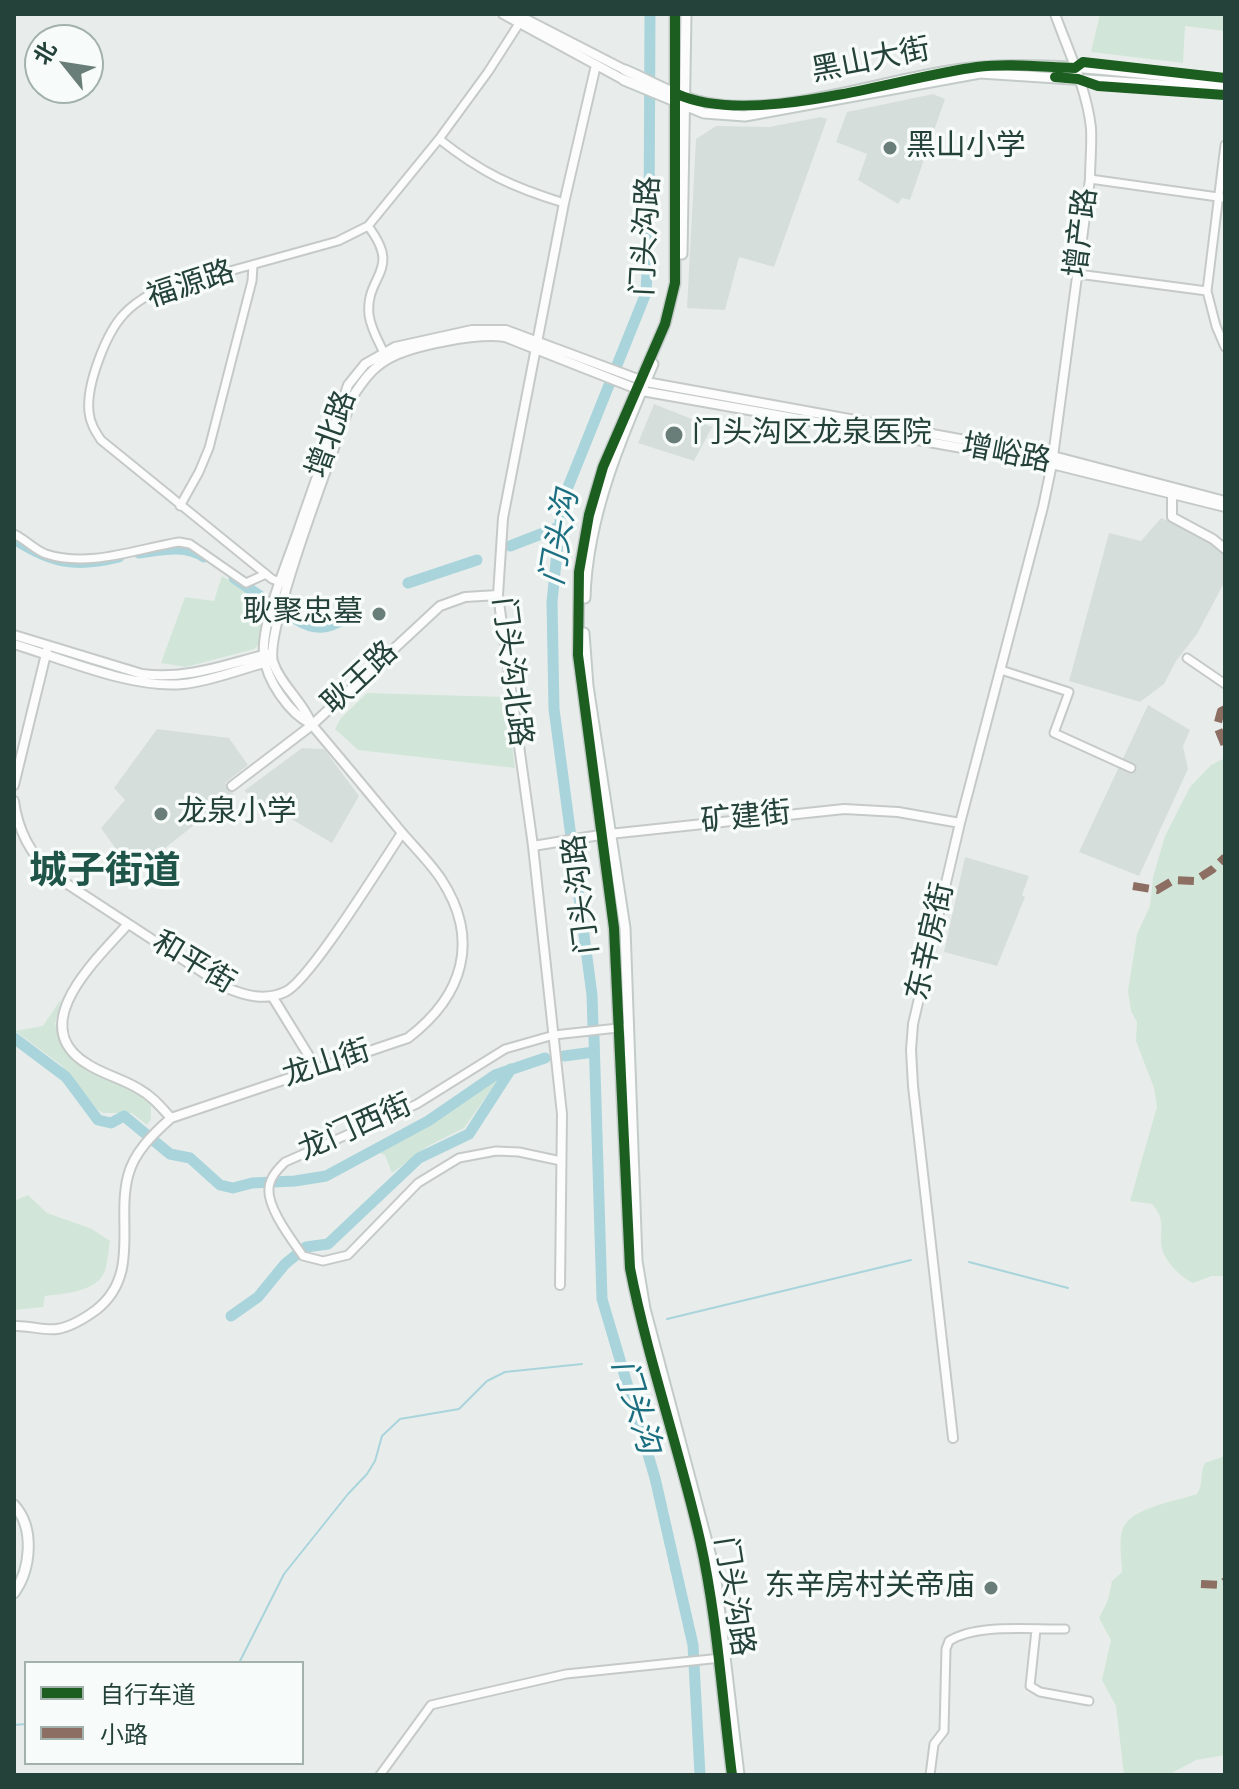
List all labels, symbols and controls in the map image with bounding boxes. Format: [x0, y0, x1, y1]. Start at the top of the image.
north arrow [24, 24, 104, 104]
street label: 黑山大街 [809, 33, 933, 91]
text: 北 [26, 35, 64, 71]
place label: 黑山小学 [906, 130, 1026, 166]
marker: 黑山小学 [881, 139, 899, 157]
street label: 门头沟路 [627, 175, 669, 297]
street label: 增产路 [1060, 186, 1106, 280]
street label: 福源路 [143, 255, 239, 317]
street label: 增北路 [301, 387, 365, 483]
place label: 门头沟区龙泉医院 [692, 417, 932, 453]
marker: 门头沟区龙泉医院 [663, 424, 685, 446]
street label: 增峪路 [958, 429, 1054, 481]
water label: 门头沟 [536, 488, 588, 588]
street label: 门头沟北路 [483, 595, 537, 749]
place label: 耿聚忠墓 [243, 596, 363, 632]
marker: 耿聚忠墓 [370, 605, 388, 623]
street label: 耿王路 [316, 635, 406, 723]
place label: 龙泉小学 [177, 796, 297, 832]
street label: 矿建街 [699, 796, 793, 842]
marker: 龙泉小学 [152, 805, 170, 823]
street label: 门头沟路 [558, 832, 608, 956]
district label: 城子街道 [29, 851, 181, 897]
street label: 东辛房街 [901, 879, 963, 1005]
street label: 和平街 [145, 925, 241, 1003]
street label: 龙山街 [279, 1034, 375, 1096]
street label: 龙门西街 [294, 1088, 418, 1170]
water label: 门头沟 [602, 1355, 666, 1459]
street label: 门头沟路 [705, 1535, 759, 1659]
place label: 东辛房村关帝庙 [765, 1570, 975, 1606]
marker: 东辛房村关帝庙 [982, 1579, 1000, 1597]
legend [24, 1661, 304, 1765]
text: 自行车道 [100, 1677, 196, 1712]
text: 小路 [100, 1717, 148, 1752]

